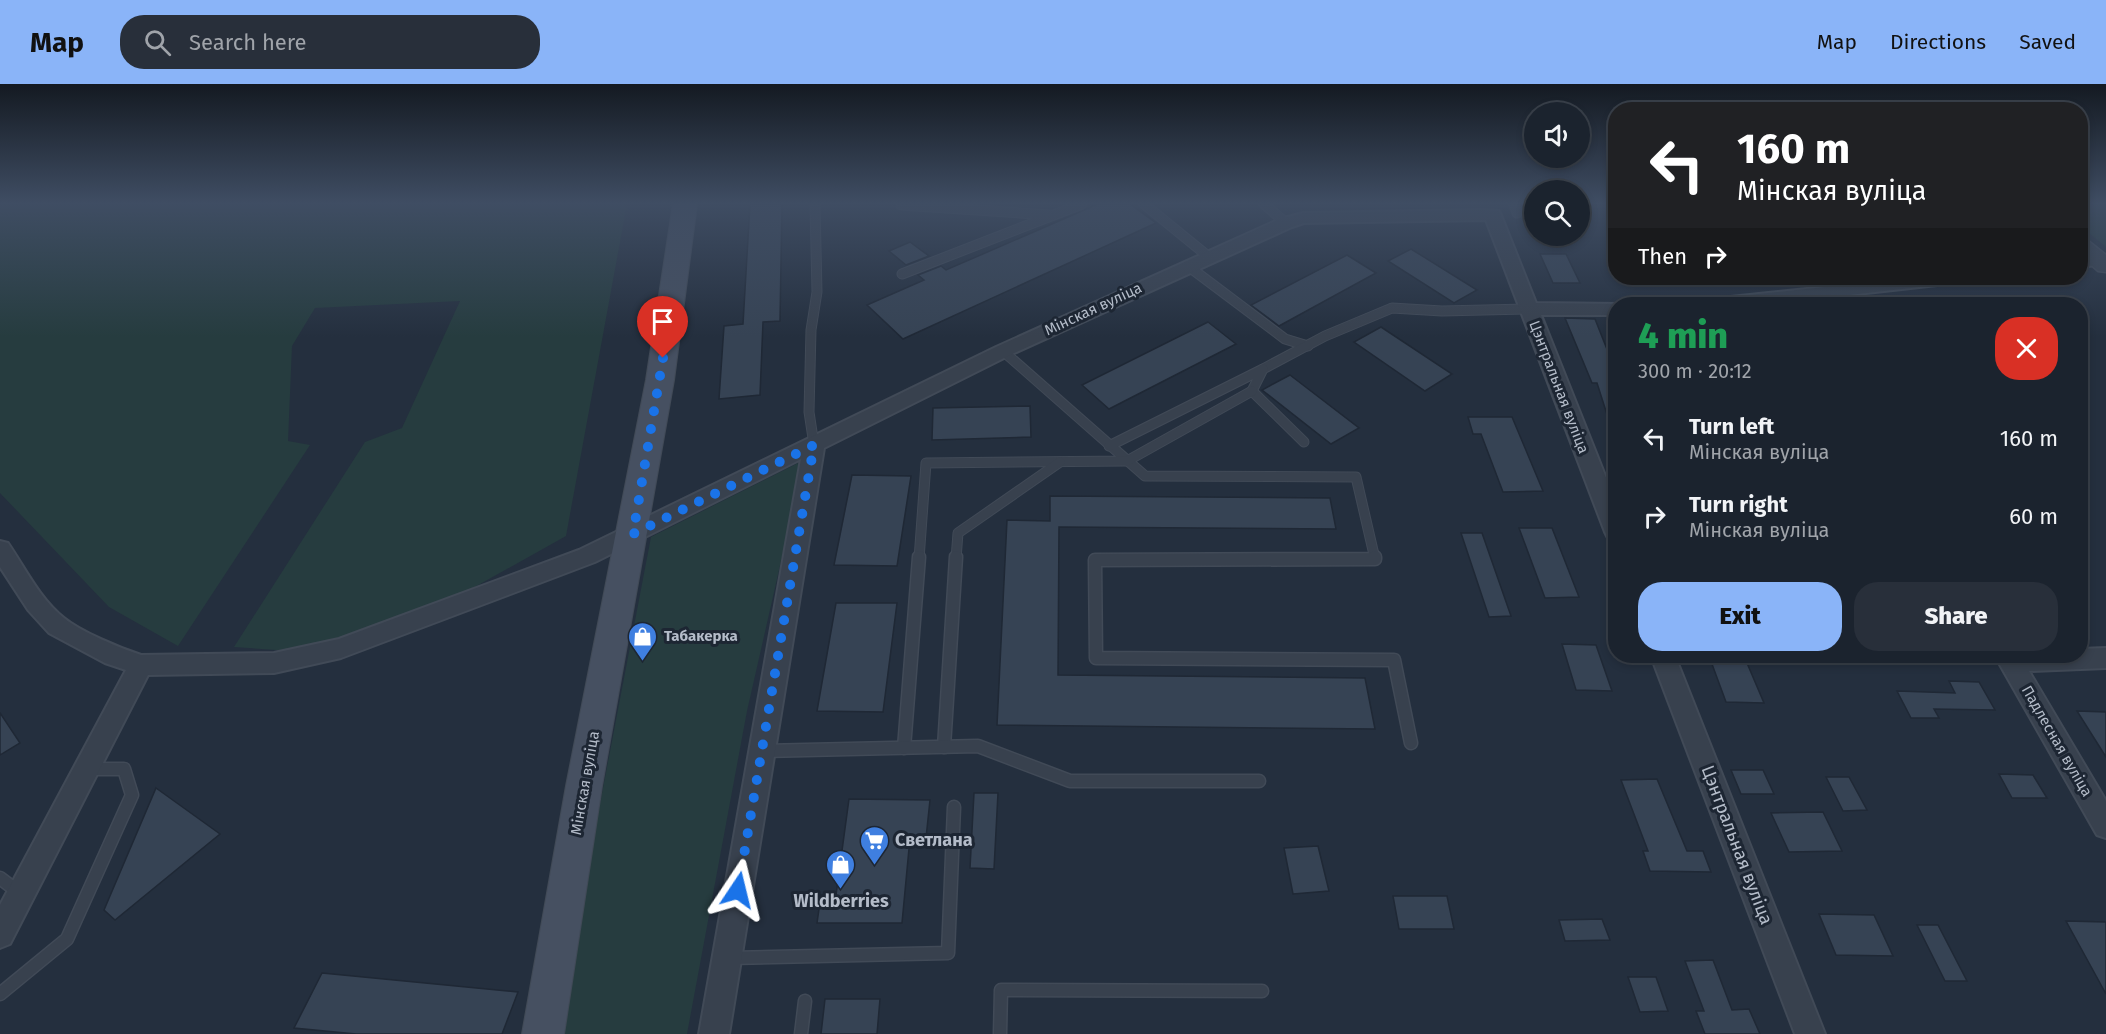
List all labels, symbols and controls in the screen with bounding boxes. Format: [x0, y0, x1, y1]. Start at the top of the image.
search box [120, 15, 540, 69]
text: Map [30, 26, 84, 59]
icon: search [141, 26, 174, 59]
text: Search here [189, 29, 307, 56]
text: Map [1817, 29, 1857, 55]
text: Directions [1890, 29, 1986, 55]
text: Saved [2019, 29, 2076, 55]
map controls [1524, 102, 1590, 246]
button: sound [1524, 102, 1590, 168]
text: 160 m [1737, 124, 1850, 174]
icon: left [1638, 126, 1716, 204]
text: Мінская вуліца [1737, 175, 1926, 207]
button: search [1524, 180, 1590, 246]
icon: right [1699, 240, 1732, 273]
text: Then [1638, 243, 1687, 270]
street label: Мінская вуліца [1042, 279, 1144, 339]
pin [637, 296, 688, 358]
icon: arrive [646, 305, 679, 338]
text: 4 min [1638, 314, 1728, 358]
button: close [1995, 317, 2058, 380]
street label: Цэнтральная вуліца [1525, 318, 1593, 456]
text: 300 m · 20:12 [1638, 359, 1752, 383]
text: Turn left [1689, 413, 1774, 440]
icon: left [1638, 422, 1671, 455]
text: 160 m [2000, 425, 2058, 452]
text: Мінская вуліца [1689, 440, 1829, 464]
text: Turn right [1689, 491, 1788, 518]
icon: right [1638, 500, 1671, 533]
text: 60 m [2009, 503, 2058, 530]
text: Мінская вуліца [1689, 518, 1829, 542]
button: Exit [1638, 582, 1842, 651]
button: Share [1854, 582, 2058, 651]
shop icon: Табакерка [627, 620, 659, 662]
place label: Табакерка [664, 627, 738, 645]
street label: Падлесная вуліца [2018, 682, 2096, 800]
street label: Мінская вуліца [567, 730, 603, 836]
street label: Цэнтральная вуліца [1696, 762, 1778, 928]
supermarket icon: Светлана [858, 824, 890, 866]
place label: Светлана [895, 829, 973, 851]
shop icon: Wildberries [825, 848, 857, 890]
position arrow [706, 858, 770, 922]
place label: Wildberries [793, 890, 889, 912]

